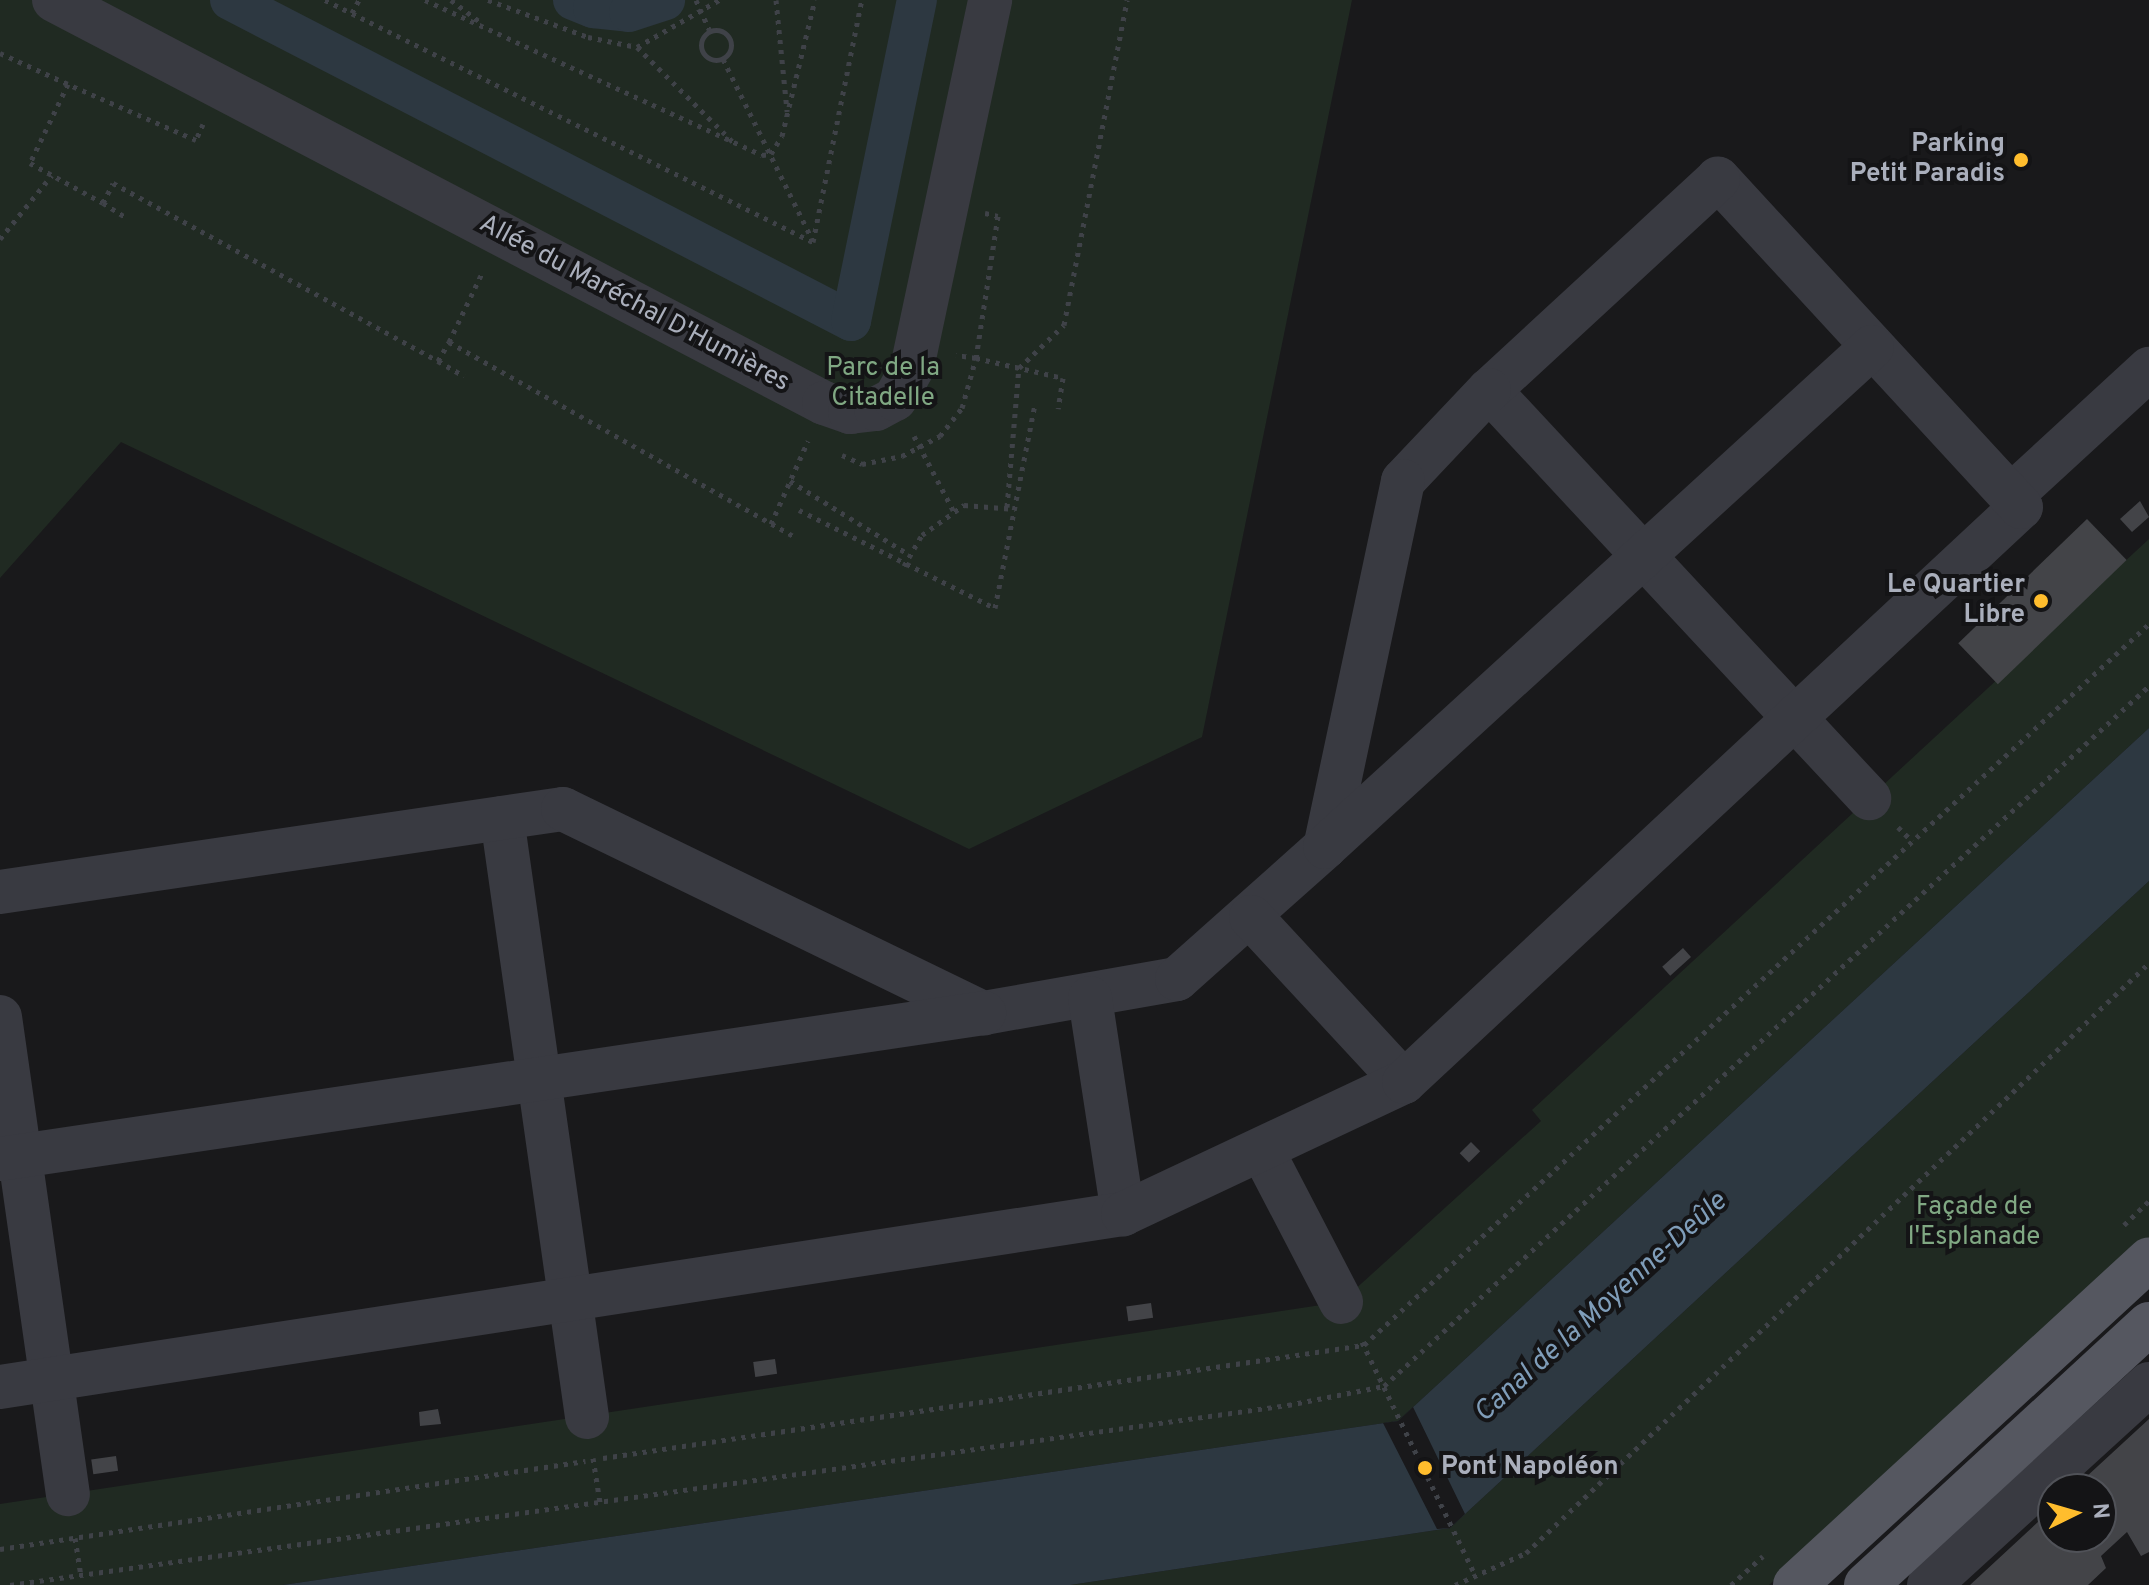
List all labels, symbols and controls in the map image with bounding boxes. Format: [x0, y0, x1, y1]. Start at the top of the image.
place label: Parking Petit Paradis [1850, 129, 2005, 190]
marker: Parking Petit Paradis [2012, 151, 2030, 169]
street label: Allée du Maréchal D'Humières [473, 209, 795, 399]
park label: Parc de la Citadelle [826, 353, 940, 414]
place label: Le Quartier Libre [1887, 570, 2025, 632]
marker: Le Quartier Libre [2032, 592, 2050, 610]
water label: Canal de la Moyenne-Deûle [1468, 1186, 1734, 1430]
park label: Façade de l'Esplanade [1908, 1192, 2040, 1254]
place label: Pont Napoléon [1441, 1452, 1619, 1484]
marker: Pont Napoléon [1416, 1459, 1434, 1477]
north arrow [2037, 1473, 2117, 1553]
text: N [2085, 1502, 2114, 1520]

